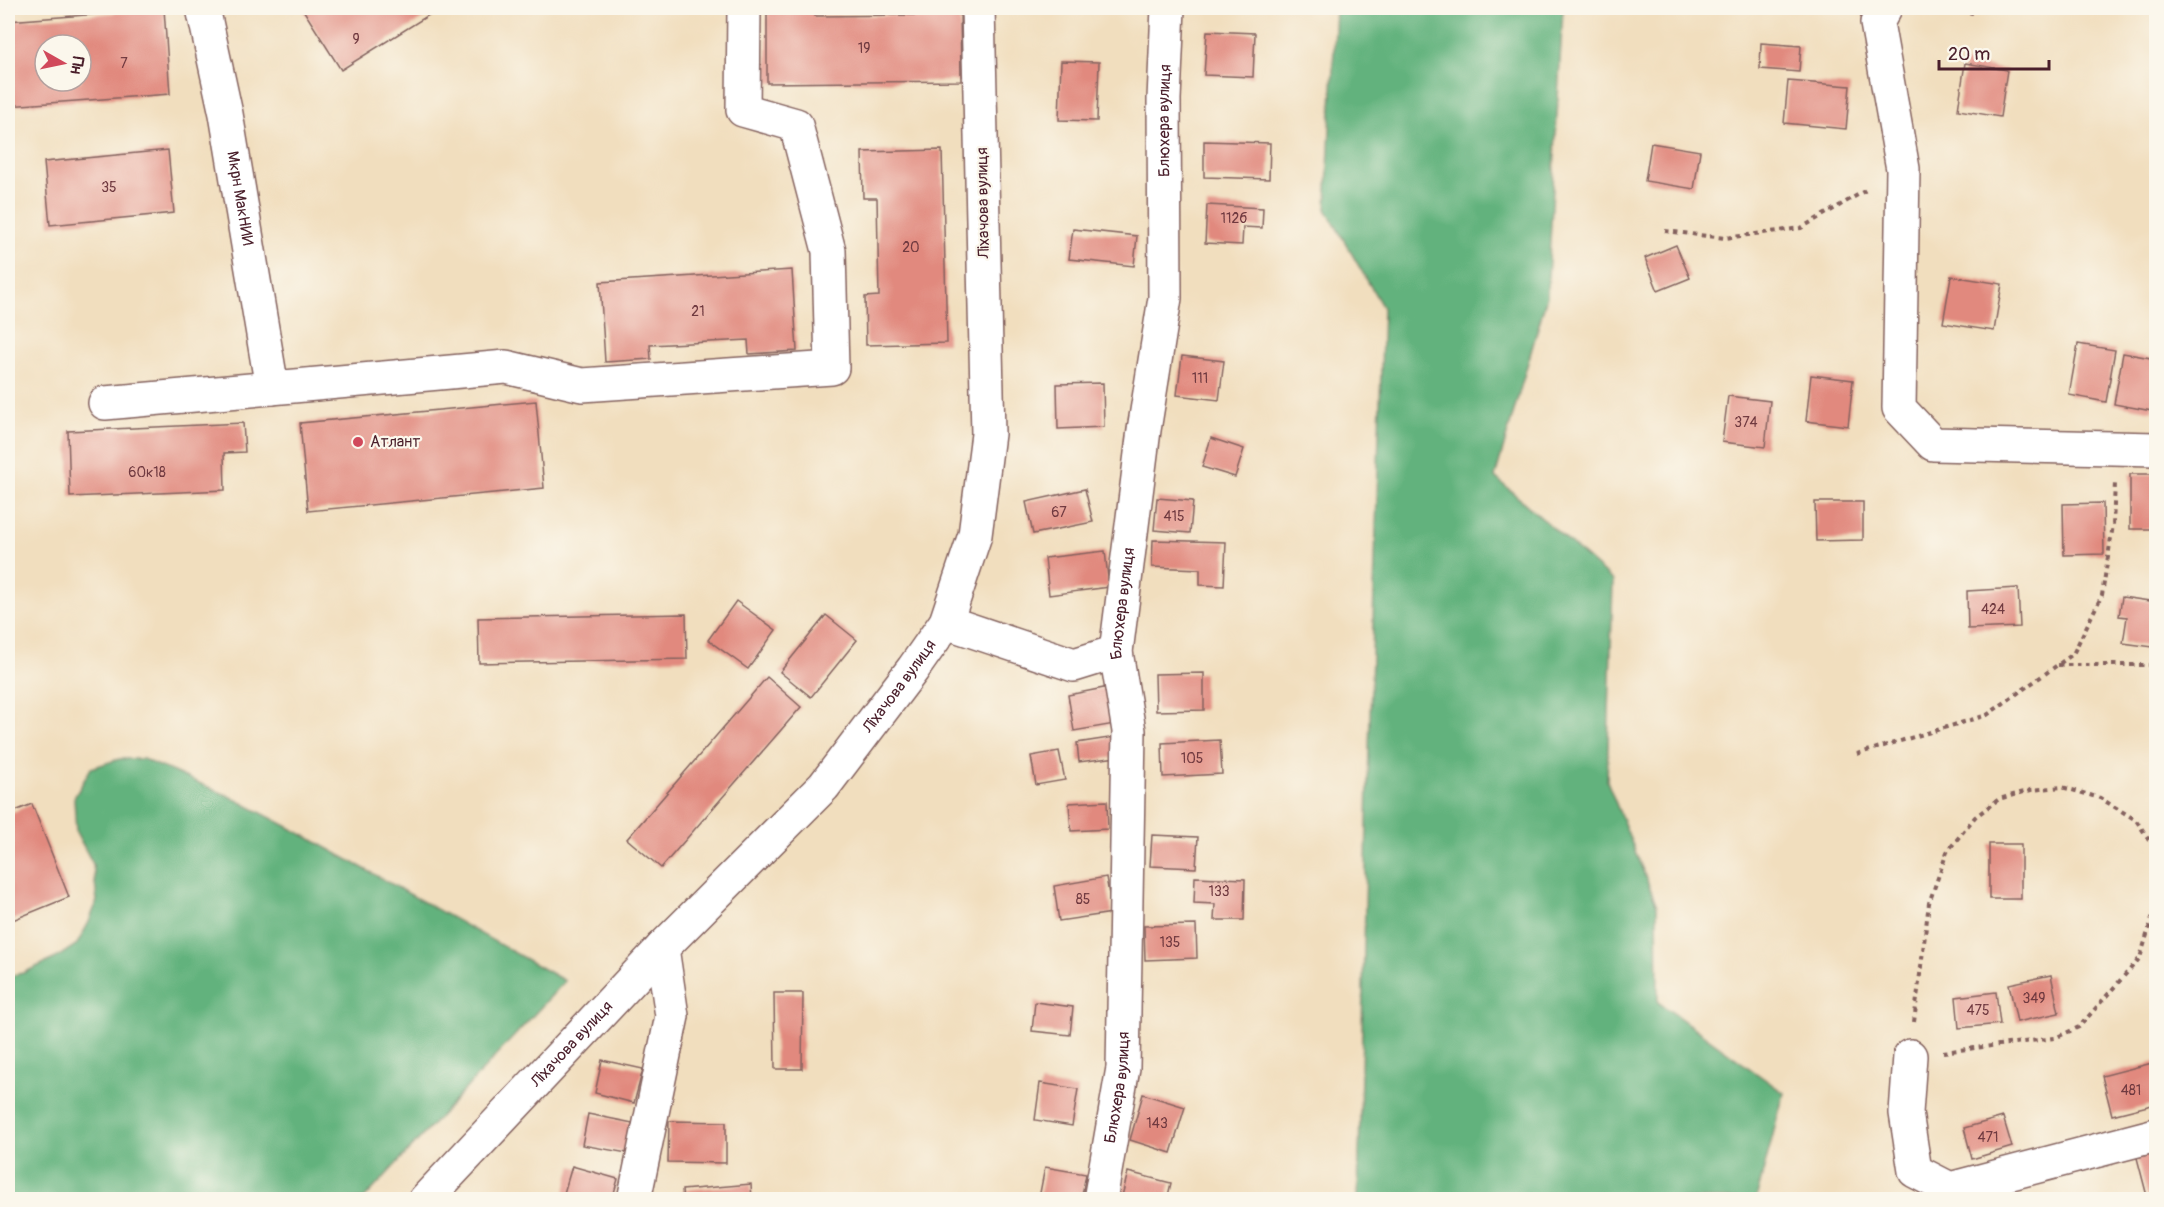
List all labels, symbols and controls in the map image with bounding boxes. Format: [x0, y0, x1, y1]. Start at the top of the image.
house number: 9 [352, 31, 360, 48]
north arrow [33, 33, 93, 93]
scale bar [1939, 33, 2048, 71]
house number: 19 [858, 40, 870, 57]
text: 20 m [1948, 43, 1990, 66]
text: Пн [66, 55, 88, 75]
house number: 7 [120, 55, 128, 72]
street label: Блюхера вулиця [1154, 64, 1176, 177]
street label: Ліхачова вулиця [972, 147, 994, 260]
street label: Мкрн МакНИИ [222, 150, 258, 247]
house number: 35 [101, 179, 117, 196]
house number: 112б [1221, 210, 1247, 227]
house number: 20 [902, 239, 920, 256]
house number: 21 [691, 303, 705, 320]
house number: 111 [1192, 370, 1208, 387]
house number: 374 [1734, 414, 1758, 431]
place label: Атлант [370, 432, 420, 452]
marker: Атлант [351, 435, 365, 449]
house number: 60к18 [128, 464, 166, 481]
house number: 67 [1051, 504, 1067, 521]
house number: 415 [1163, 508, 1185, 525]
street label: Блюхера вулиця [1106, 546, 1139, 661]
house number: 424 [1981, 601, 2005, 618]
street label: Ліхачова вулиця [857, 636, 940, 738]
house number: 105 [1181, 750, 1203, 767]
house number: 133 [1208, 883, 1230, 900]
house number: 85 [1076, 891, 1090, 908]
house number: 135 [1160, 934, 1180, 951]
house number: 349 [2022, 990, 2046, 1007]
street label: Ліхачова вулиця [526, 997, 617, 1092]
house number: 475 [1966, 1002, 1990, 1019]
street label: Блюхера вулиця [1100, 1031, 1134, 1145]
house number: 481 [2121, 1082, 2141, 1099]
house number: 143 [1146, 1115, 1168, 1132]
house number: 471 [1978, 1129, 1999, 1146]

